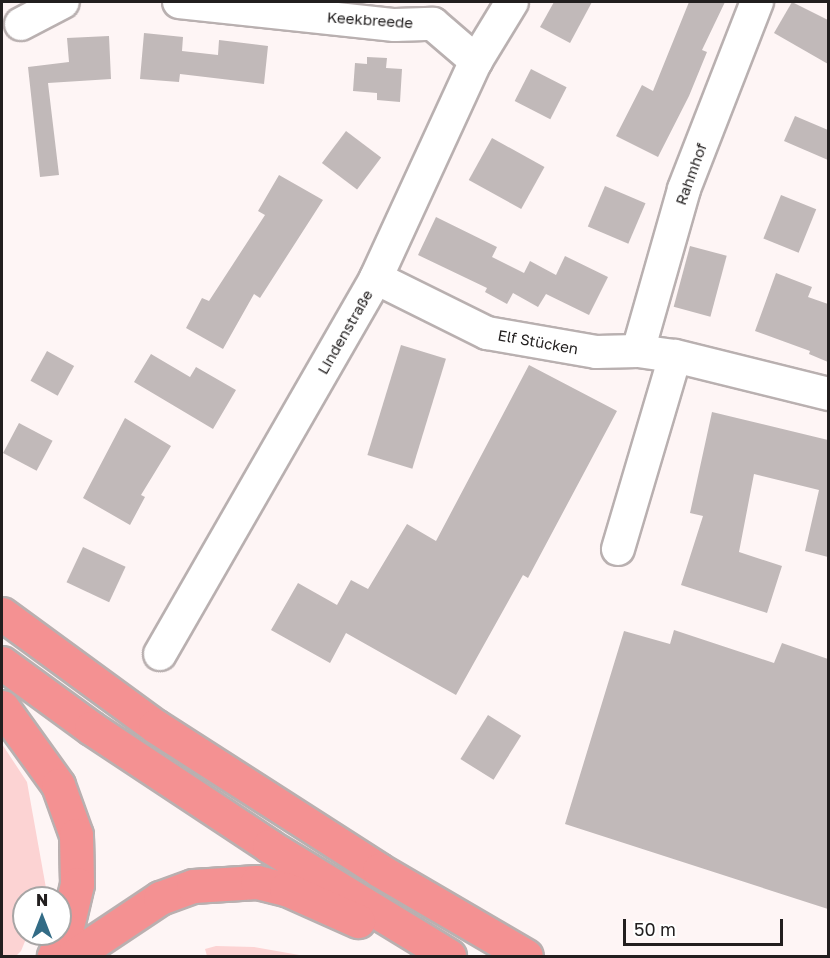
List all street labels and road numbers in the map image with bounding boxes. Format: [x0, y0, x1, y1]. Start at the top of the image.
street label: Keekbreede [326, 8, 414, 32]
street label: Rahmhof [671, 141, 711, 207]
street label: Lindenstraße [314, 287, 376, 377]
street label: Elf Stücken [496, 326, 580, 358]

